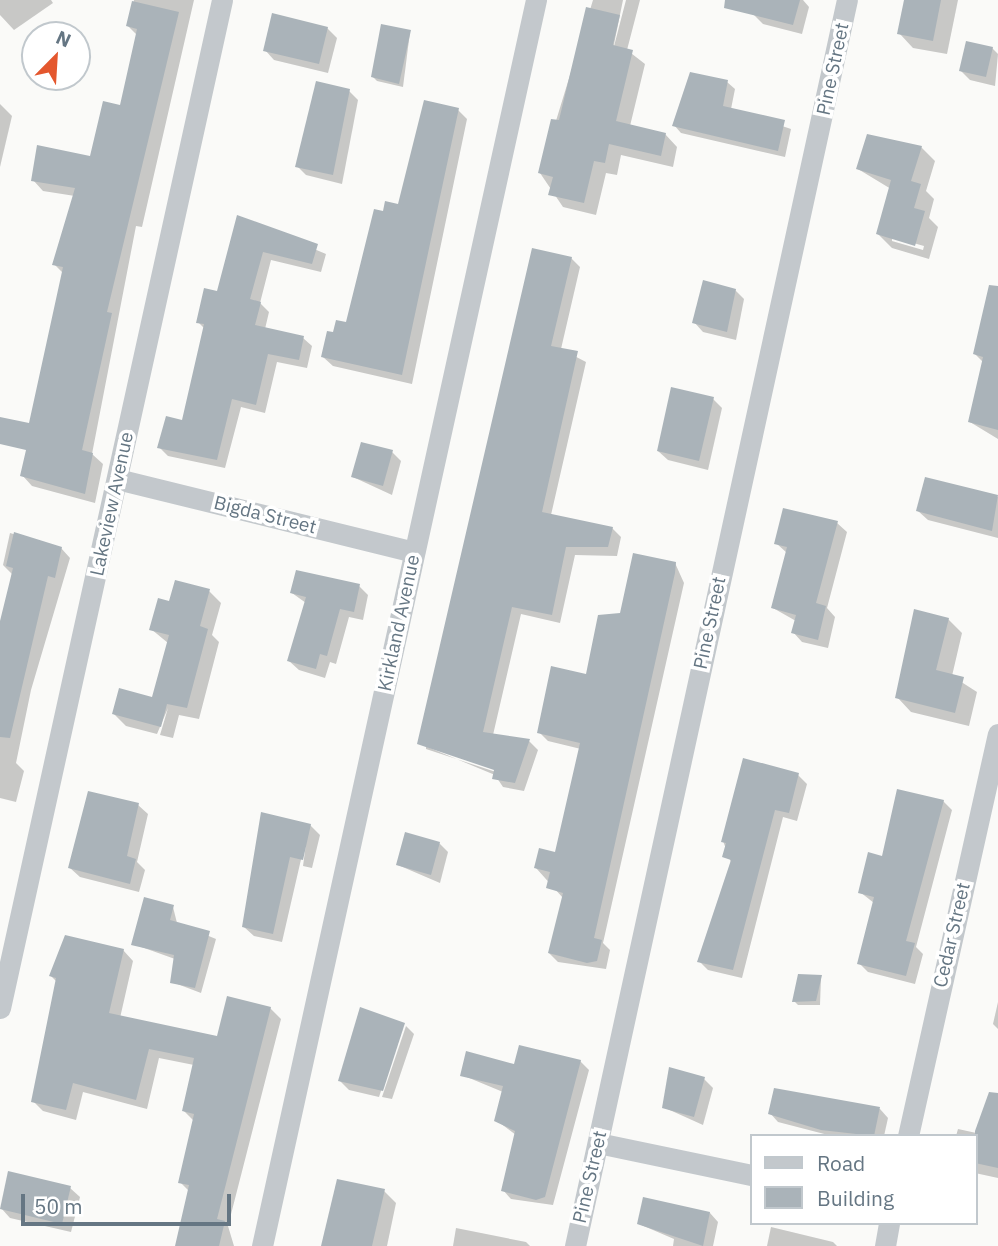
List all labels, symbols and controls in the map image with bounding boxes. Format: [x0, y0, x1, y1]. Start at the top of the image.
north arrow [21, 21, 91, 91]
street label: Pine Street [812, 21, 854, 117]
text: N [53, 25, 75, 52]
street label: Lakeview Avenue [86, 430, 138, 578]
street label: Bigda Street [211, 491, 319, 539]
street label: Kirkland Avenue [373, 553, 425, 693]
street label: Pine Street [689, 575, 731, 671]
street label: Cedar Street [929, 880, 975, 990]
street label: Pine Street [568, 1129, 612, 1225]
legend [750, 1134, 977, 1225]
text: Road [817, 1149, 865, 1177]
scale bar [24, 1180, 234, 1224]
text: Building [817, 1184, 894, 1212]
text: 50 m [34, 1192, 83, 1220]

